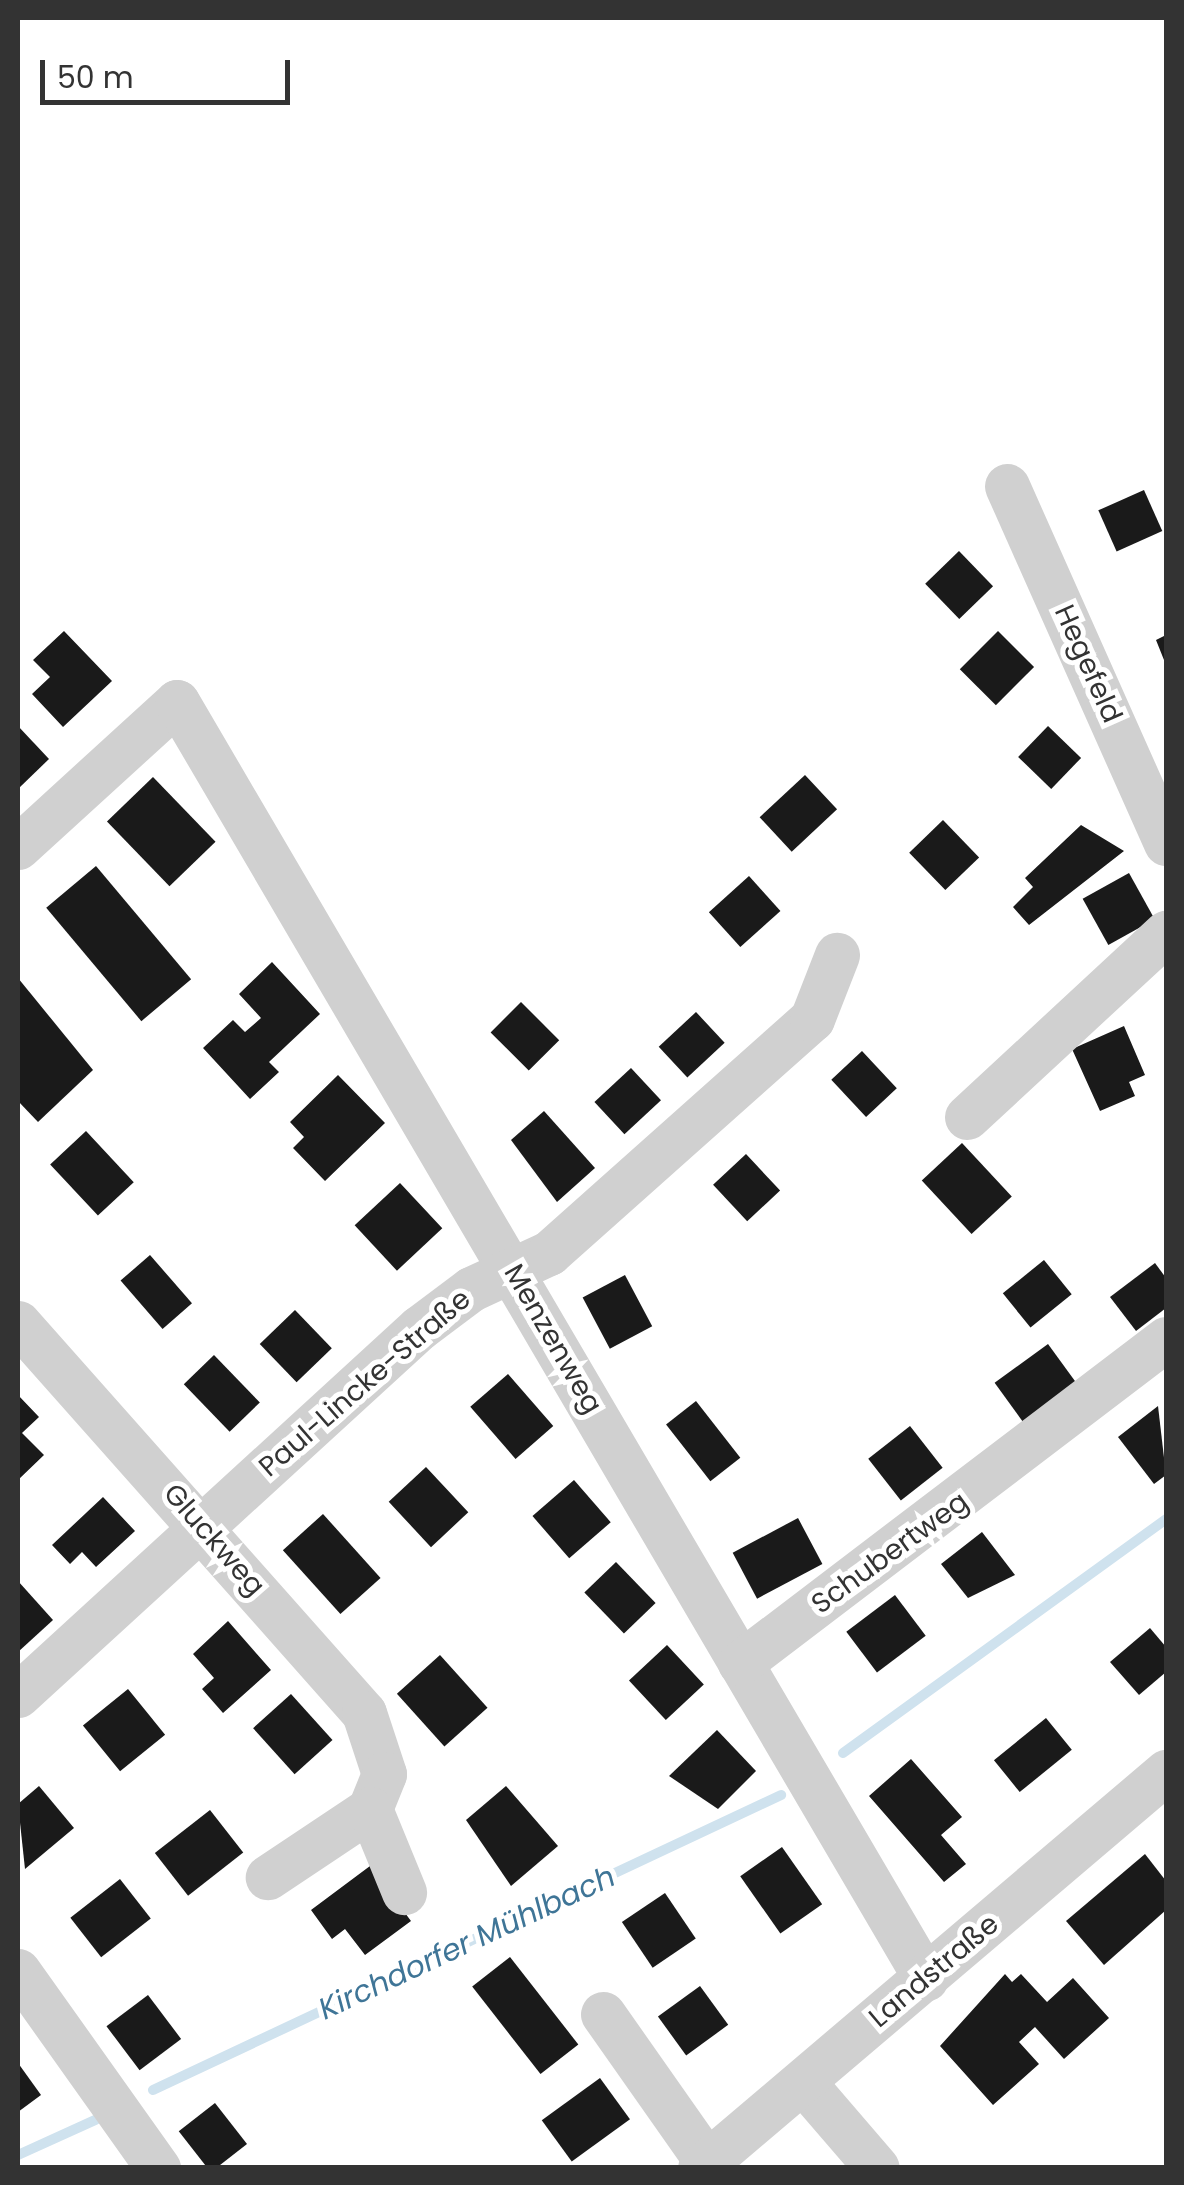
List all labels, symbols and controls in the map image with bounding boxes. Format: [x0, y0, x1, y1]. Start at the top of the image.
scale bar [45, 40, 295, 102]
text: 50 m [57, 56, 134, 99]
street label: Hegefeld [1047, 600, 1129, 728]
street label: Menzenweg [497, 1258, 609, 1420]
street label: Paul-Lincke-Straße [253, 1282, 477, 1484]
street label: Gluckweg [156, 1477, 272, 1603]
street label: Schubertweg [805, 1485, 975, 1621]
water label: Kirchdorfer Mühlbach [313, 1858, 621, 2028]
street label: Landstraße [862, 1907, 1006, 2035]

